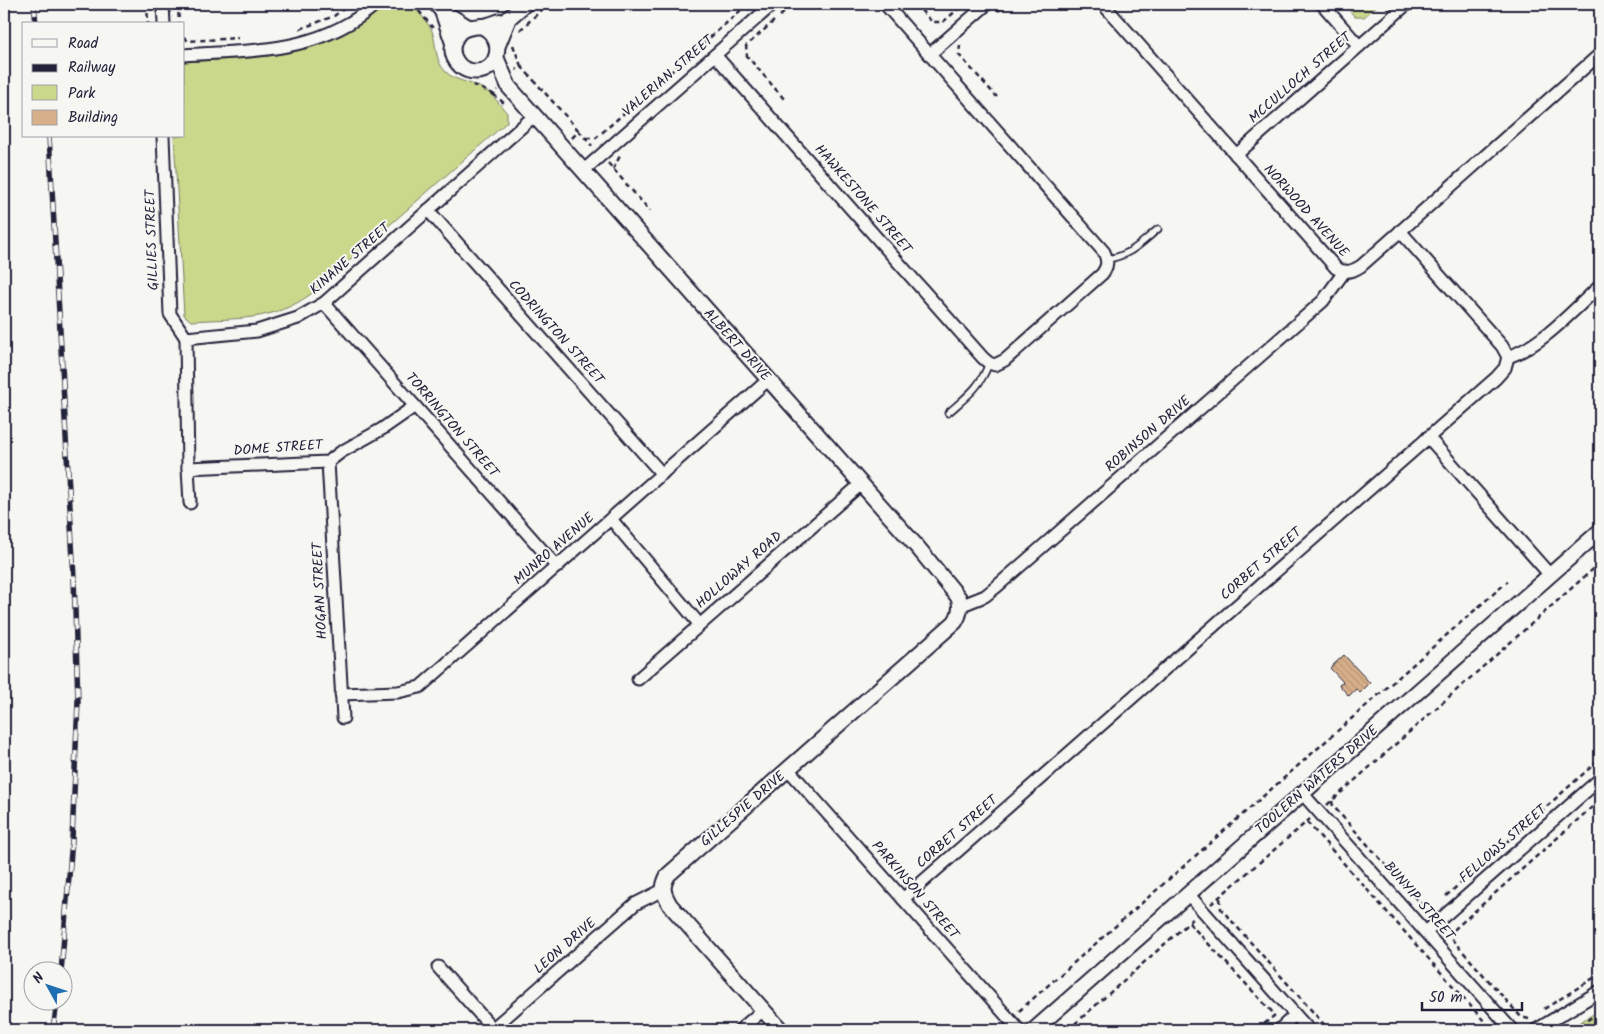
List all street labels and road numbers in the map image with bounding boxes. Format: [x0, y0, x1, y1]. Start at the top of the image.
street label: MCCULLOCH STREET [1244, 26, 1358, 129]
street label: VALERIAN STREET [617, 29, 720, 122]
street label: HAWKESTONE STREET [809, 139, 918, 260]
street label: NORWOOD AVENUE [1258, 159, 1355, 263]
street label: GILLIES STREET [139, 188, 165, 291]
street label: KINANE STREET [305, 217, 396, 300]
street label: CODRINGTON STREET [503, 275, 610, 391]
street label: ALBERT DRIVE [698, 304, 776, 387]
street label: TORRINGTON STREET [400, 368, 505, 484]
street label: ROBINSON DRIVE [1100, 390, 1196, 478]
street label: DOME STREET [233, 434, 325, 462]
street label: MUNRO AVENUE [508, 507, 600, 591]
street label: CORBET STREET [1215, 521, 1308, 606]
street label: HOLLOWAY ROAD [691, 526, 787, 614]
street label: HOGAN STREET [306, 540, 334, 640]
street label: TOOLERN WATERS DRIVE [1250, 720, 1384, 840]
street label: GILLESPIE DRIVE [696, 765, 791, 852]
street label: CORBET STREET [911, 789, 1004, 874]
street label: FELLOWS STREET [1454, 799, 1553, 889]
street label: PARKINSON STREET [866, 836, 965, 945]
street label: BUNYIP STREET [1378, 856, 1461, 947]
street label: LEON DRIVE [529, 912, 602, 979]

